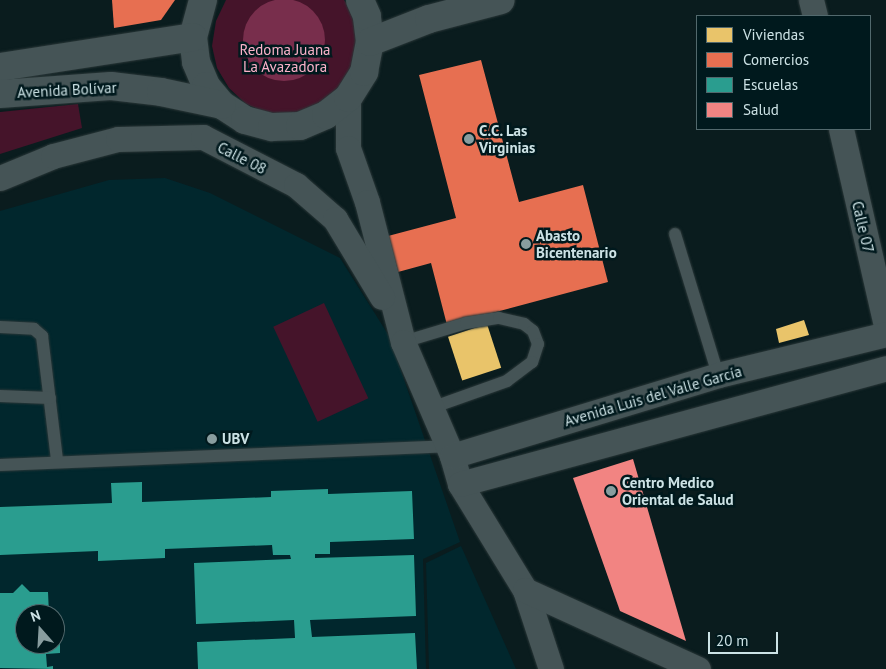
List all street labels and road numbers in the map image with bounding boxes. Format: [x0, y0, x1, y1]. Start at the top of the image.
street label: Avenida Bolívar [17, 78, 117, 102]
street label: Calle 08 [215, 138, 269, 178]
street label: Calle 07 [848, 199, 878, 255]
street label: Avenida Luis del Valle García [562, 362, 744, 430]

